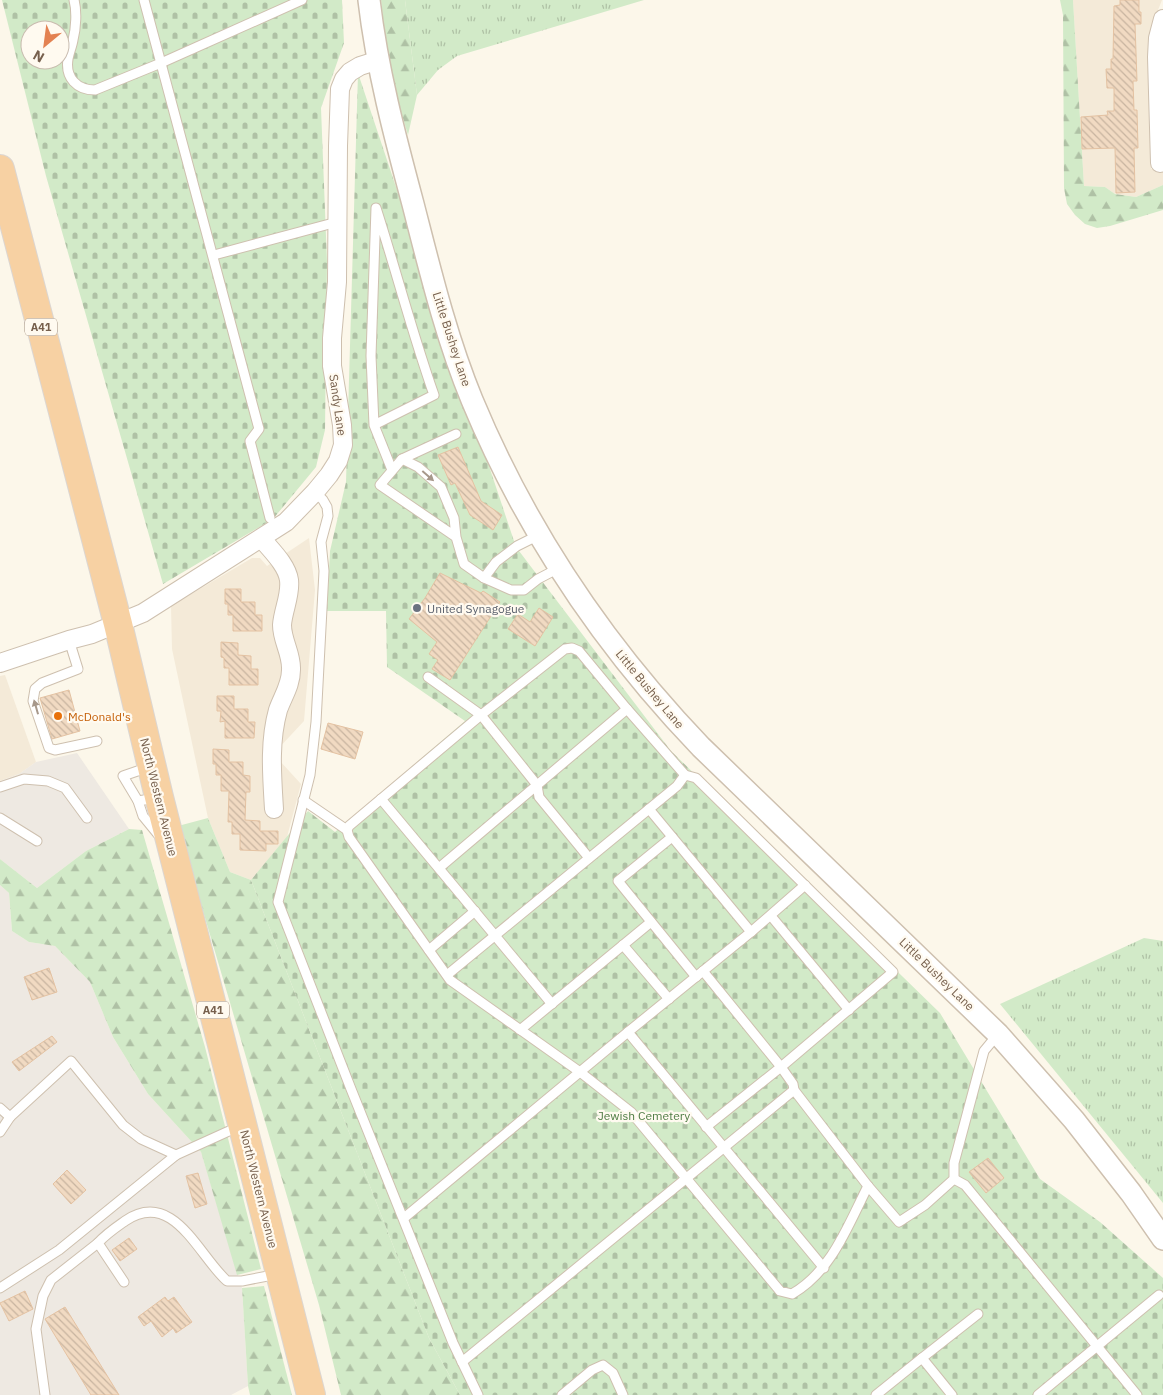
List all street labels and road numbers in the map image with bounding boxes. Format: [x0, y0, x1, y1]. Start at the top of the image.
street label: Little Bushey Lane [430, 290, 474, 389]
road number: A41 [25, 318, 57, 336]
street label: Sandy Lane [326, 373, 350, 437]
street label: Little Bushey Lane [613, 646, 688, 732]
street label: North Western Avenue [137, 736, 181, 858]
street label: Little Bushey Lane [896, 934, 978, 1014]
road number: A41 [197, 1002, 229, 1018]
street label: North Western Avenue [237, 1128, 281, 1250]

